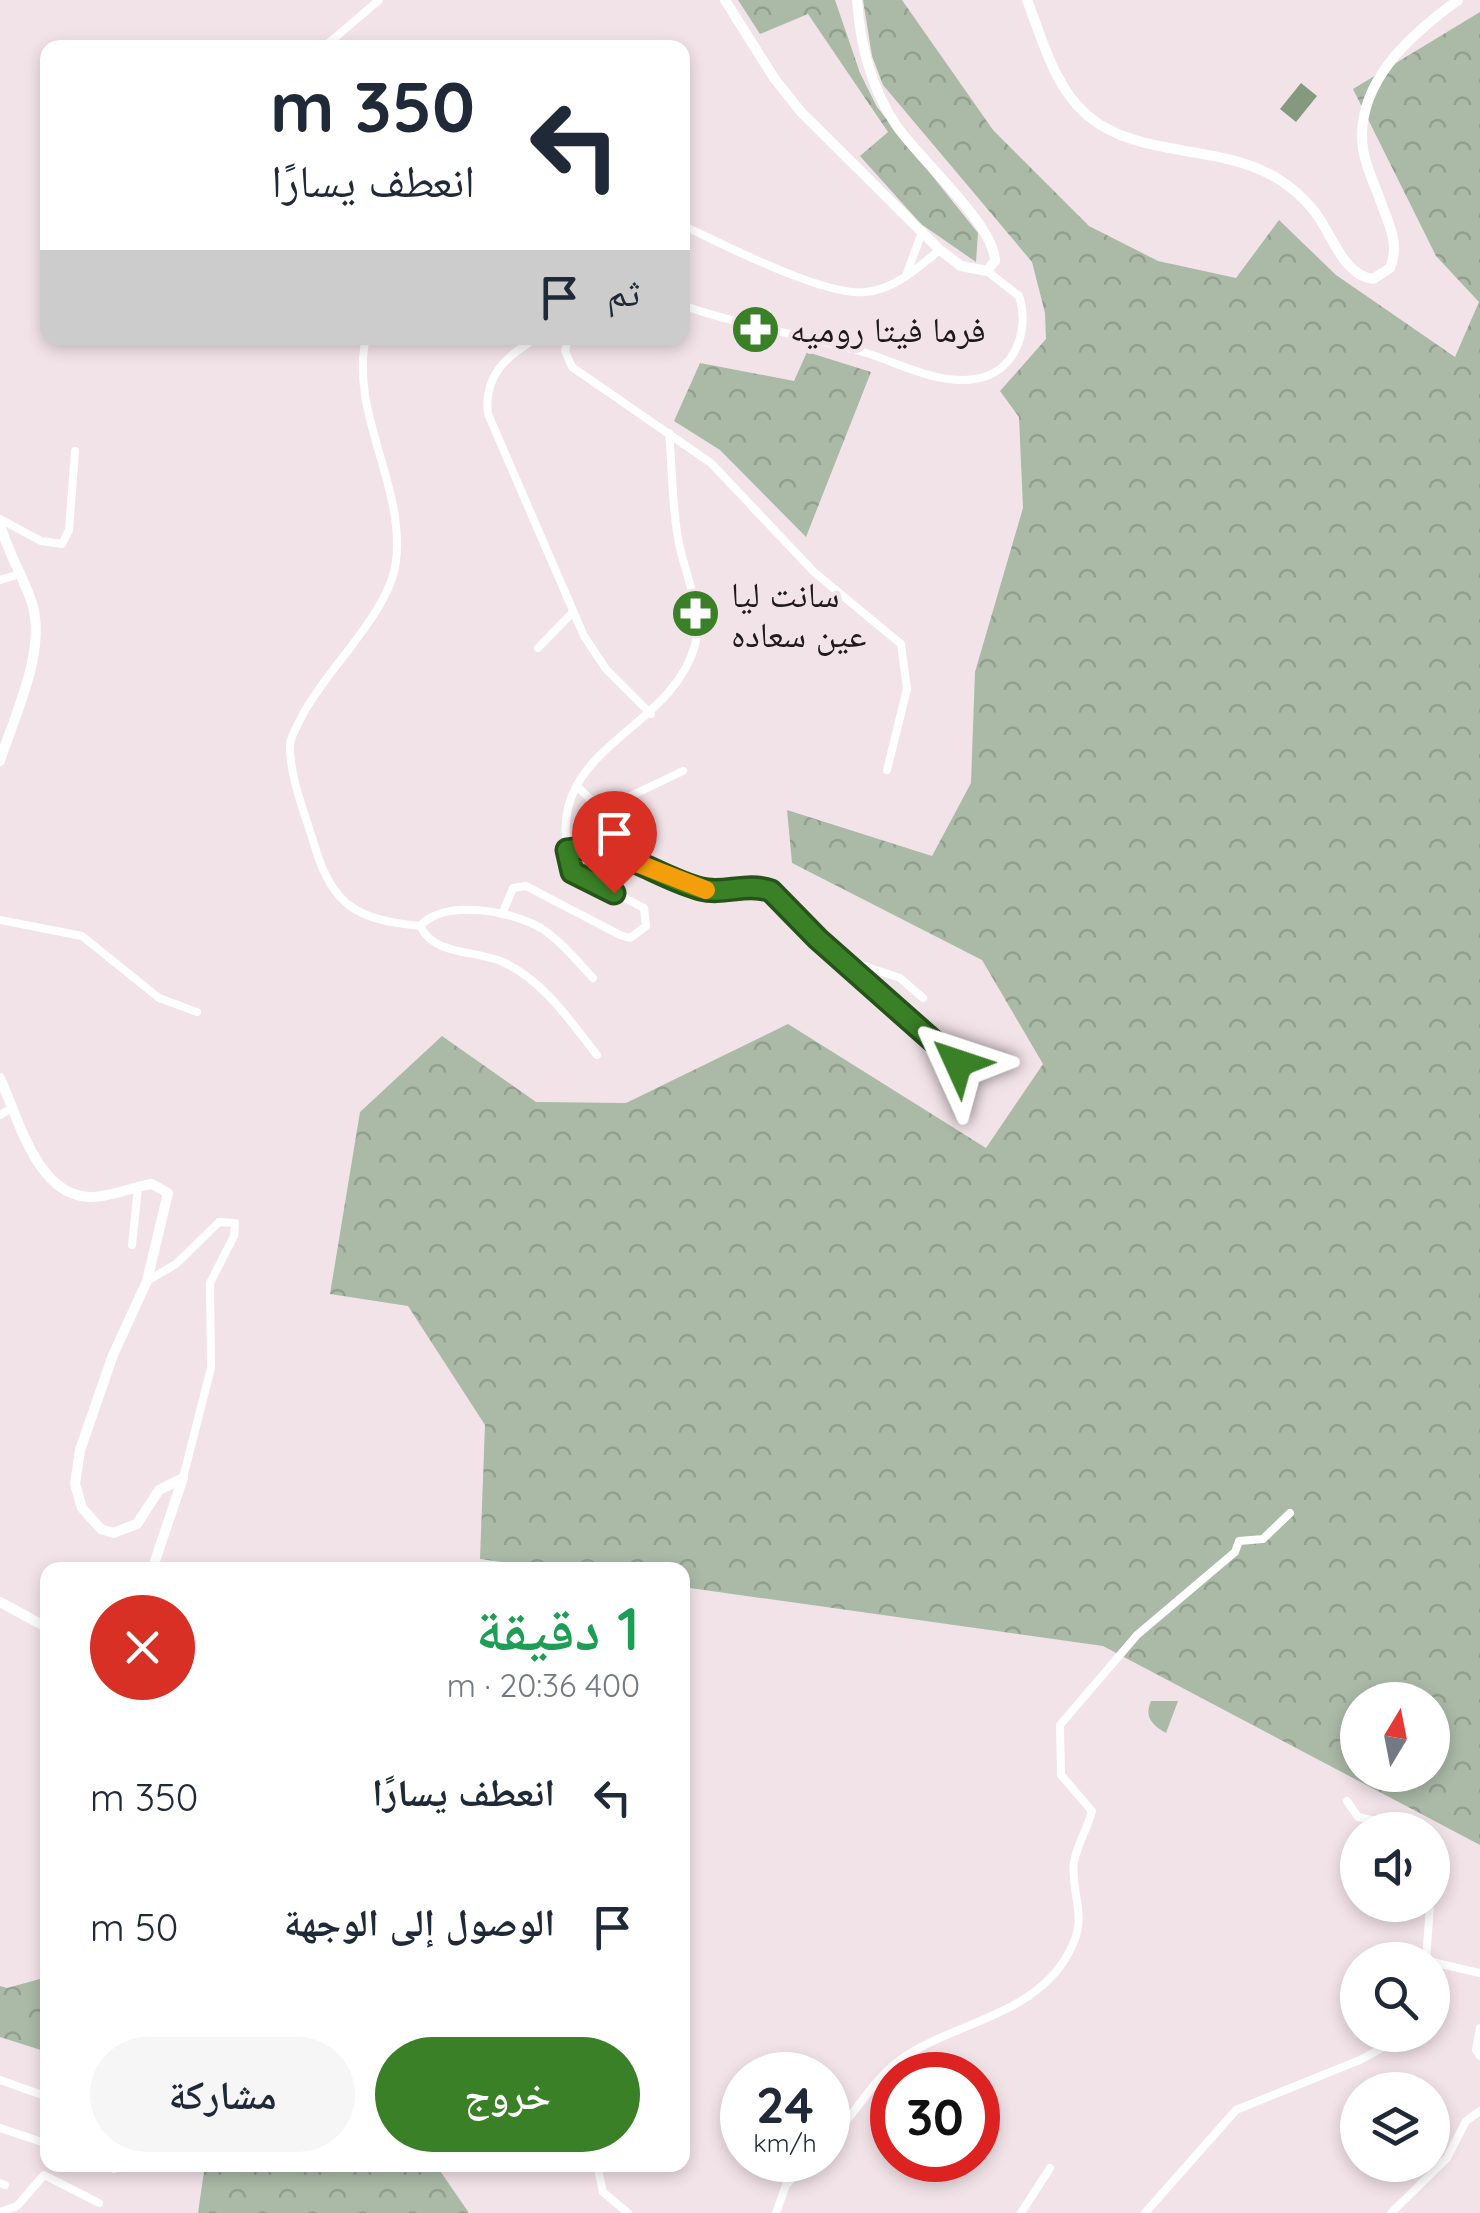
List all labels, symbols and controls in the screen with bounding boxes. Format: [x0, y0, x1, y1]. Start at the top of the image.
text: 350 m [270, 62, 475, 150]
icon: left [510, 80, 640, 210]
text: انعطف يسارًا [271, 152, 475, 208]
text: ثم [607, 268, 640, 316]
icon: arrive [532, 270, 587, 325]
pharmacy icon: فرما فيتا روميه [729, 303, 781, 355]
place label: فرما فيتا روميه [790, 307, 986, 351]
place label: سانت ليا عين سعاده [731, 572, 866, 656]
pharmacy icon: سانت ليا عين سعاده [670, 588, 722, 640]
pin [572, 791, 657, 894]
icon: arrive [587, 806, 642, 861]
position arrow [906, 1011, 1010, 1115]
text: 1 دقيقة [476, 1590, 640, 1665]
button: close [90, 1595, 195, 1700]
text: 400 m · 20:36 [447, 1665, 640, 1705]
north arrow [1340, 1682, 1450, 1792]
map controls [1340, 1682, 1450, 2182]
text: انعطف يسارًا [372, 1768, 555, 1816]
icon: left [585, 1770, 640, 1825]
text: 350 m [90, 1773, 198, 1821]
button: sound [1340, 1812, 1450, 1922]
text: الوصول إلى الوجهة [284, 1898, 555, 1946]
icon: arrive [585, 1900, 640, 1955]
text: 50 m [90, 1903, 178, 1951]
button: search [1340, 1942, 1450, 2052]
button: مشاركة [90, 2037, 355, 2152]
button: خروج [375, 2037, 640, 2152]
speed limit sign: 30 [870, 2052, 1000, 2182]
button: layers [1340, 2072, 1450, 2182]
text: 24 [756, 2073, 814, 2136]
text: km/h [753, 2127, 817, 2158]

